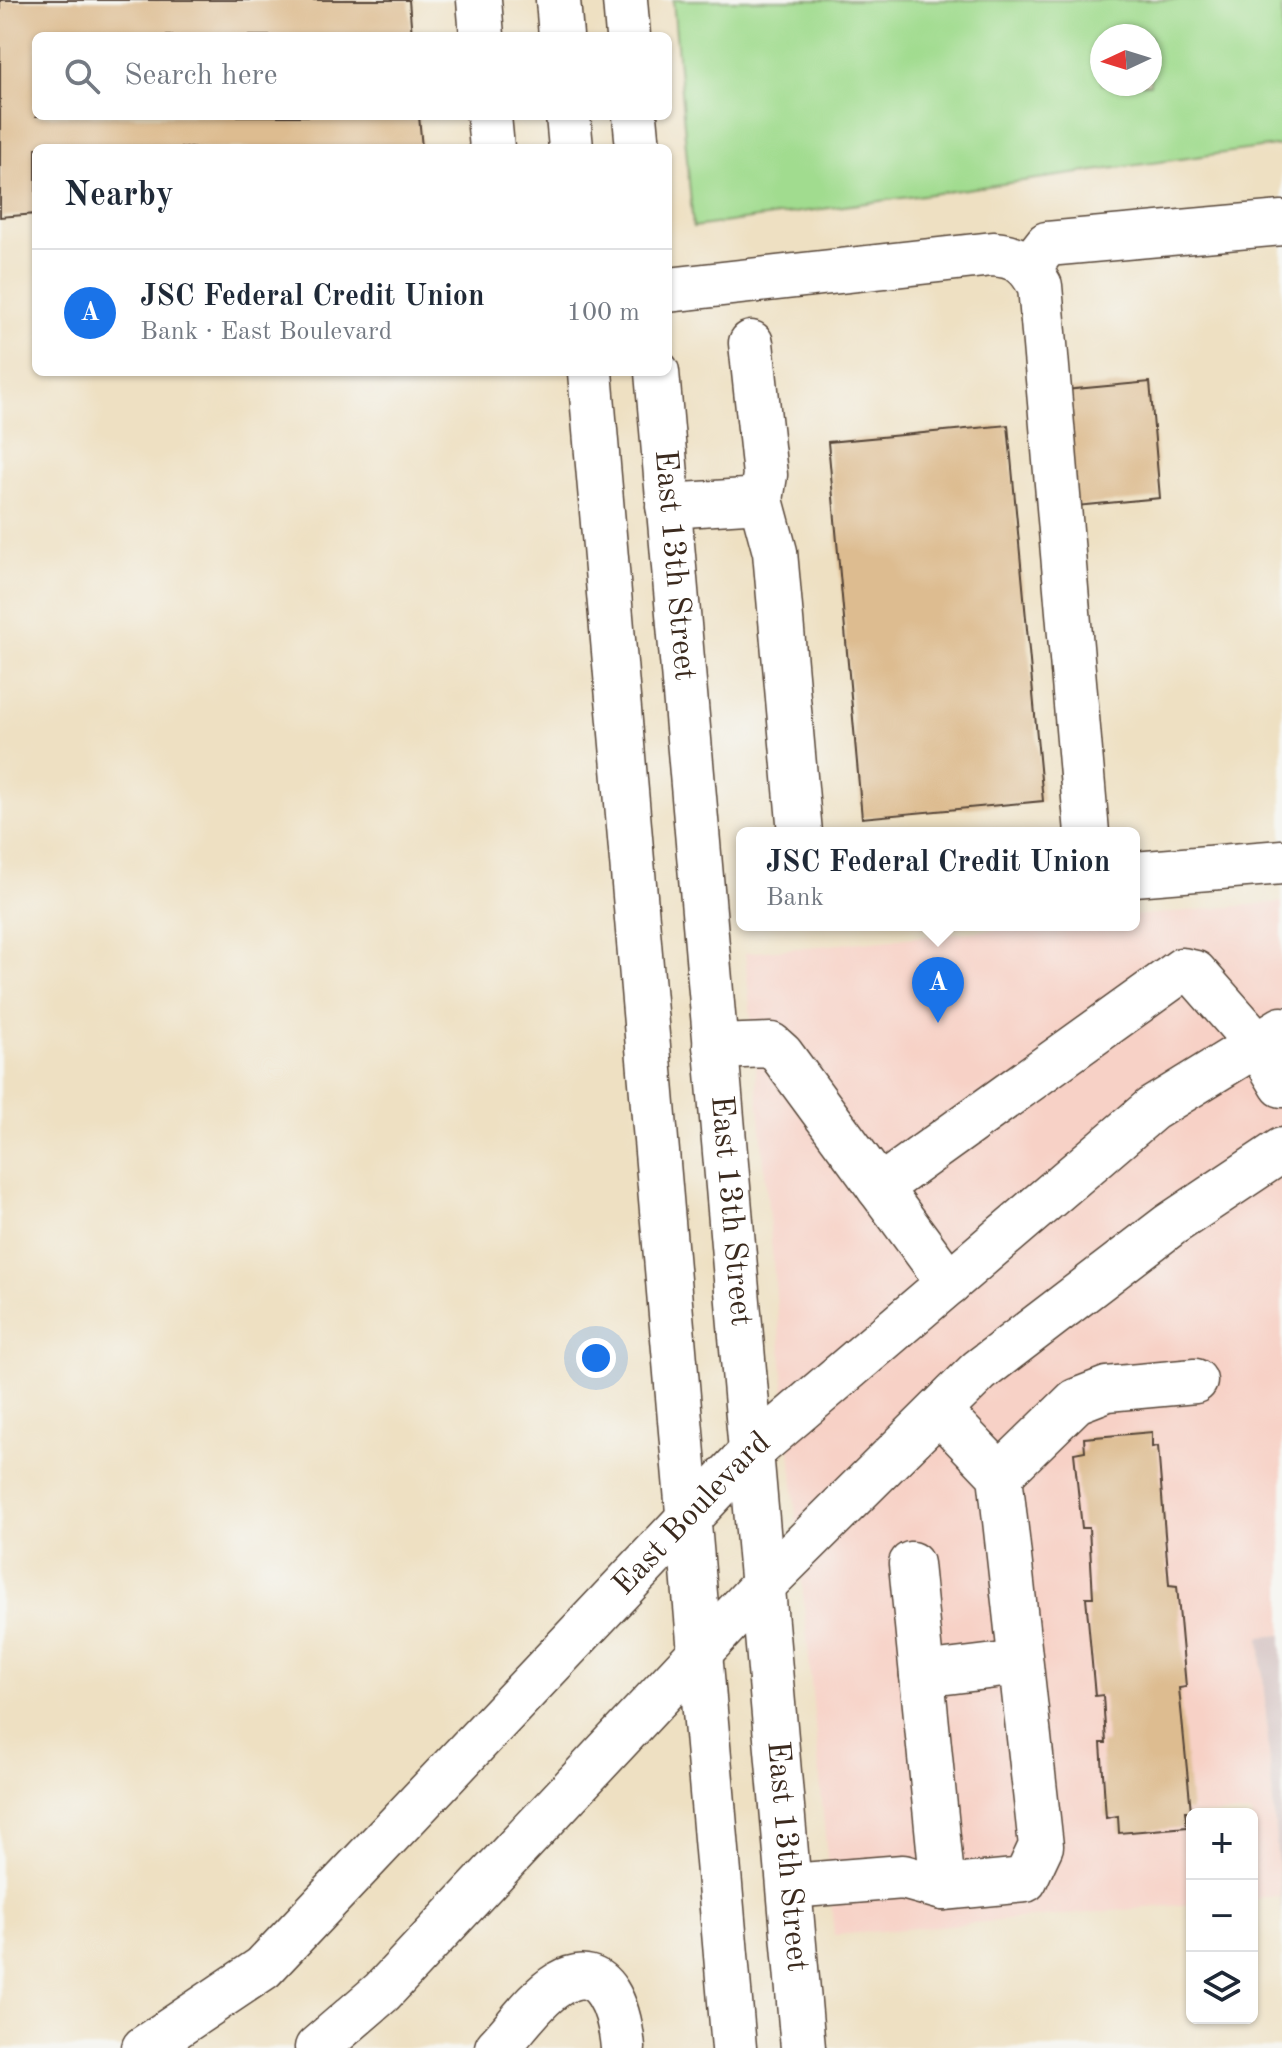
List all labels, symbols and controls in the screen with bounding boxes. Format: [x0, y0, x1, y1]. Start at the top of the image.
north arrow [1090, 24, 1162, 96]
search box [32, 32, 672, 120]
icon: search [60, 54, 104, 98]
text: Search here [124, 61, 278, 91]
text: Nearby [64, 179, 174, 213]
text: JSC Federal Credit Union [140, 282, 485, 312]
text: A [80, 300, 100, 326]
text: 100 m [567, 300, 640, 326]
text: Bank · East Boulevard [140, 319, 392, 345]
street label: East 13th Street [648, 449, 700, 682]
popup [736, 827, 1140, 931]
text: JSC Federal Credit Union [766, 848, 1110, 878]
text: Bank [766, 885, 824, 911]
pin: A [912, 957, 964, 1023]
street label: East 13th Street [704, 1094, 756, 1328]
your location [576, 1338, 616, 1378]
street label: East Boulevard [608, 1427, 777, 1602]
street label: East 13th Street [760, 1740, 812, 1973]
map controls [1186, 1808, 1258, 2024]
button: + [1186, 1808, 1258, 1880]
button: − [1186, 1880, 1258, 1952]
button: layers [1186, 1952, 1258, 2024]

